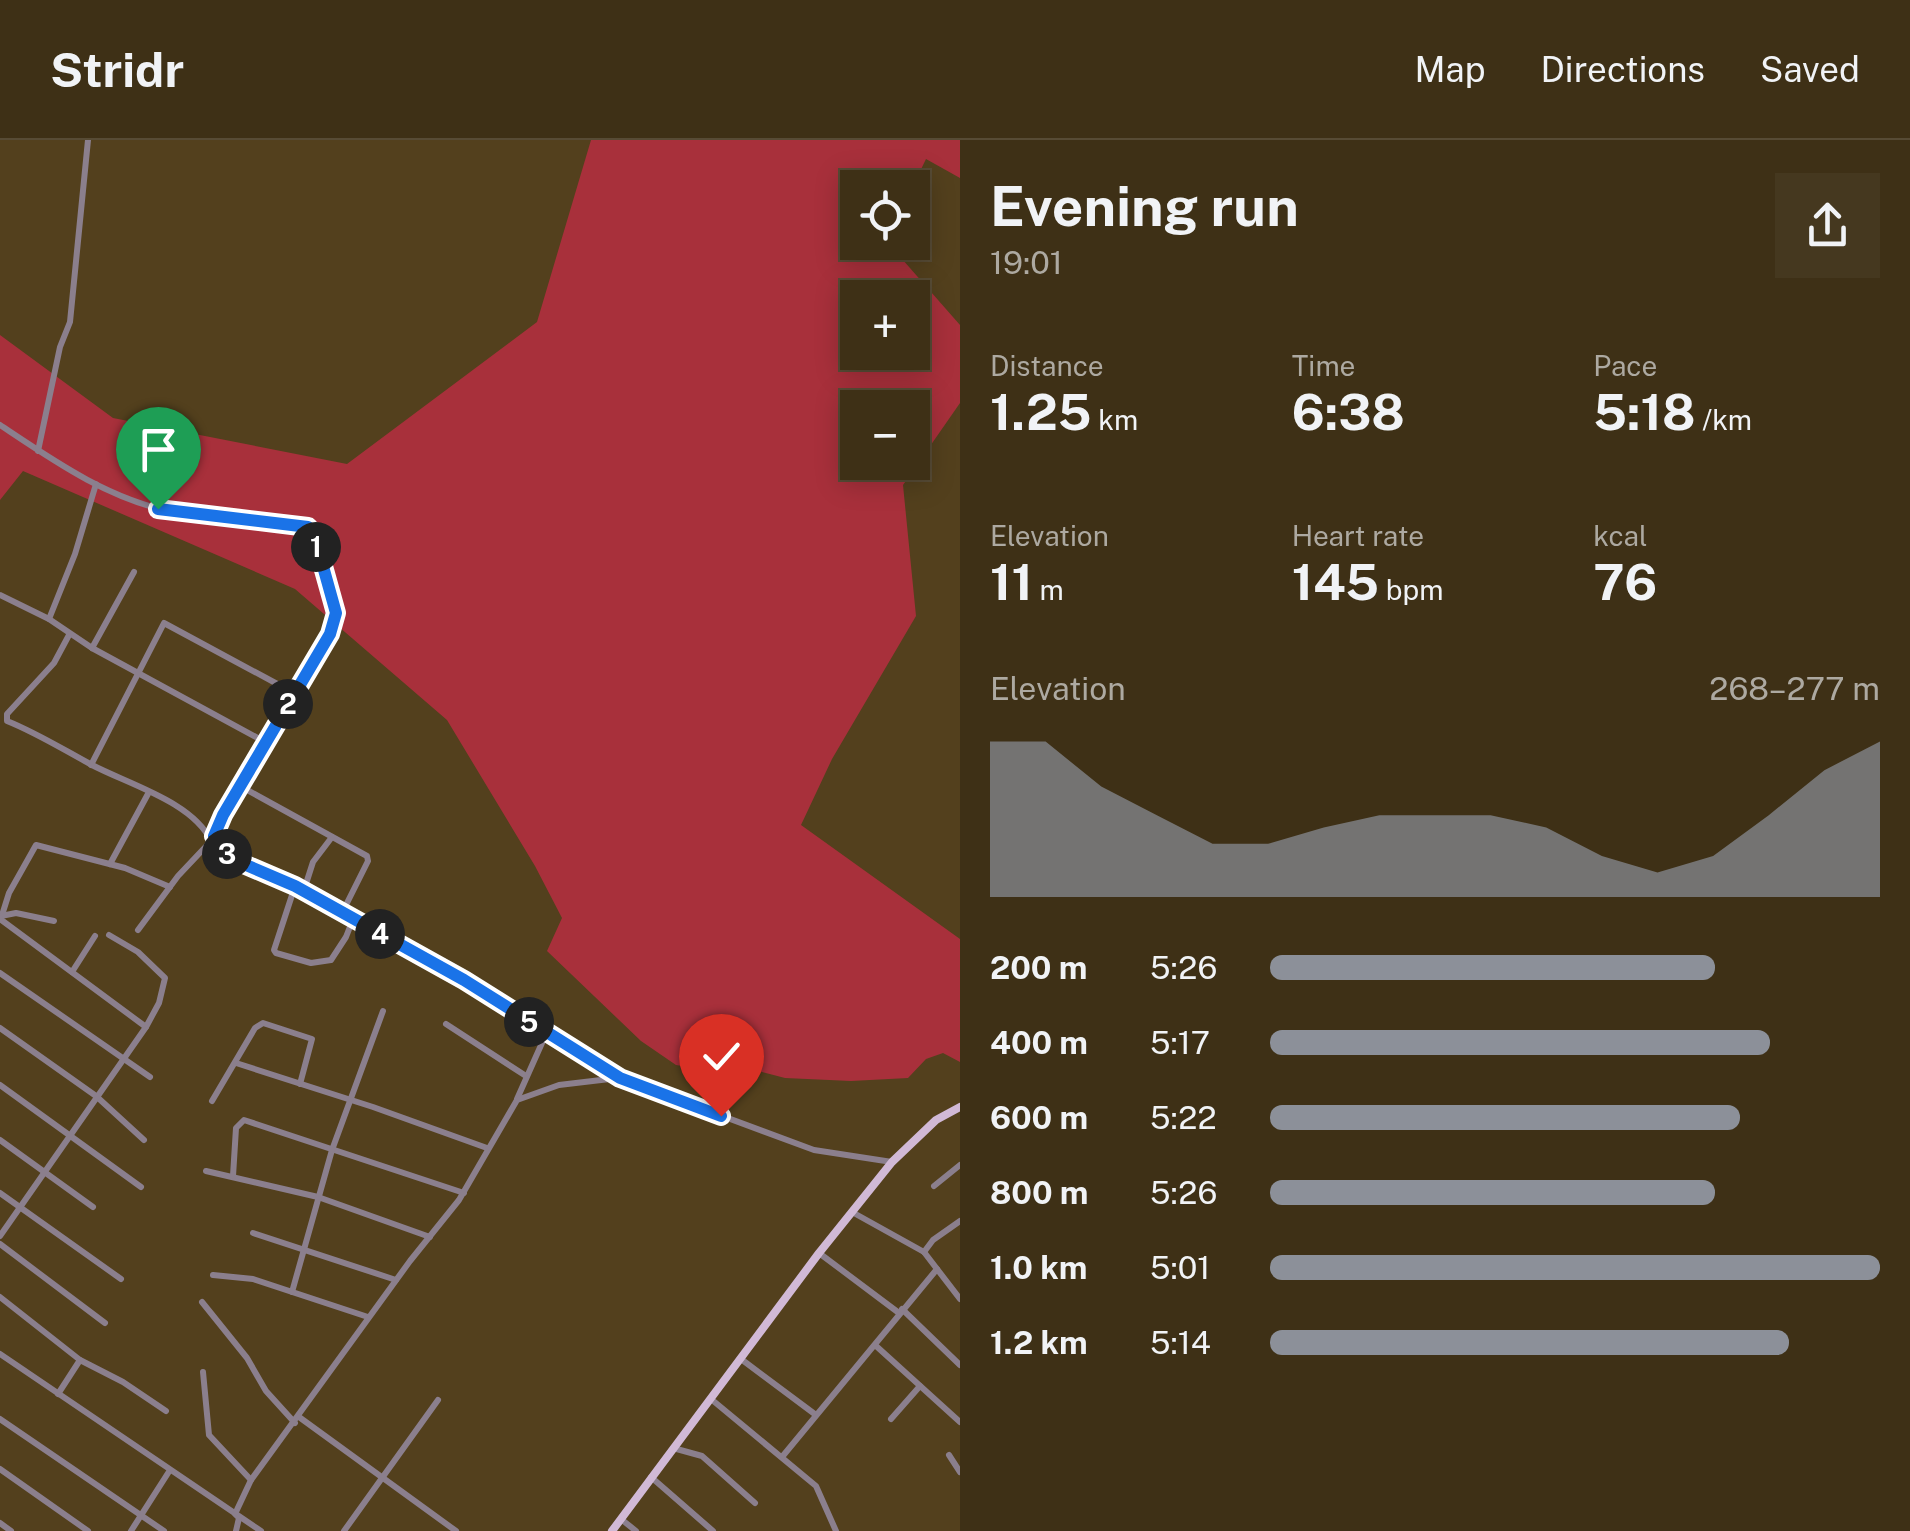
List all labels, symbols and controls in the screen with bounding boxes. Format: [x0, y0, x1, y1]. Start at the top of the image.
text: Stridr [50, 41, 184, 98]
text: Map [1414, 49, 1485, 90]
text: Directions [1540, 49, 1705, 90]
text: Saved [1760, 49, 1860, 90]
map controls [840, 170, 930, 480]
button: locate [840, 170, 930, 260]
button: share [1775, 173, 1880, 278]
text: Evening run [990, 174, 1299, 238]
text: 19:01 [990, 244, 1063, 281]
button: + [840, 280, 930, 370]
text: Distance [990, 349, 1104, 382]
text: Time [1292, 349, 1355, 382]
text: Pace [1593, 349, 1657, 382]
text: 1.25 [990, 382, 1091, 441]
text: 6:38 [1292, 382, 1405, 441]
text: 5:18 [1593, 382, 1696, 441]
button: − [840, 390, 930, 480]
text: km [1091, 403, 1138, 436]
text: /km [1696, 403, 1752, 436]
pin [116, 407, 201, 510]
icon: arrive [131, 422, 186, 477]
text: Elevation [990, 519, 1109, 552]
text: Heart rate [1292, 519, 1424, 552]
text: kcal [1593, 519, 1647, 552]
pin: 1 [291, 522, 341, 572]
text: 1 [310, 530, 322, 563]
text: 11 [990, 552, 1033, 611]
text: 145 [1292, 552, 1379, 611]
text: 76 [1593, 552, 1657, 611]
text: m [1033, 573, 1064, 606]
text: bpm [1379, 573, 1443, 606]
text: Elevation [990, 670, 1126, 707]
text: 268–277 m [1709, 670, 1880, 707]
pin: 2 [263, 679, 313, 729]
text: 2 [279, 687, 297, 720]
pin: 3 [202, 829, 252, 879]
text: 3 [218, 837, 236, 870]
pin: 4 [355, 909, 405, 959]
text: 4 [371, 917, 389, 950]
text: 200 m [990, 949, 1087, 986]
text: 5:26 [1150, 949, 1217, 986]
pin: 5 [504, 997, 554, 1047]
text: 5 [520, 1005, 538, 1038]
pin [679, 1014, 764, 1117]
text: 400 m [990, 1024, 1088, 1061]
text: 5:17 [1150, 1024, 1210, 1061]
icon: check [694, 1029, 749, 1084]
text: 600 m [990, 1099, 1088, 1136]
text: 5:22 [1150, 1099, 1217, 1136]
text: 800 m [990, 1174, 1088, 1211]
text: 5:26 [1150, 1174, 1217, 1211]
text: 1.0 km [990, 1249, 1087, 1286]
text: 5:01 [1150, 1249, 1210, 1286]
text: 1.2 km [990, 1324, 1088, 1361]
text: 5:14 [1150, 1324, 1211, 1361]

